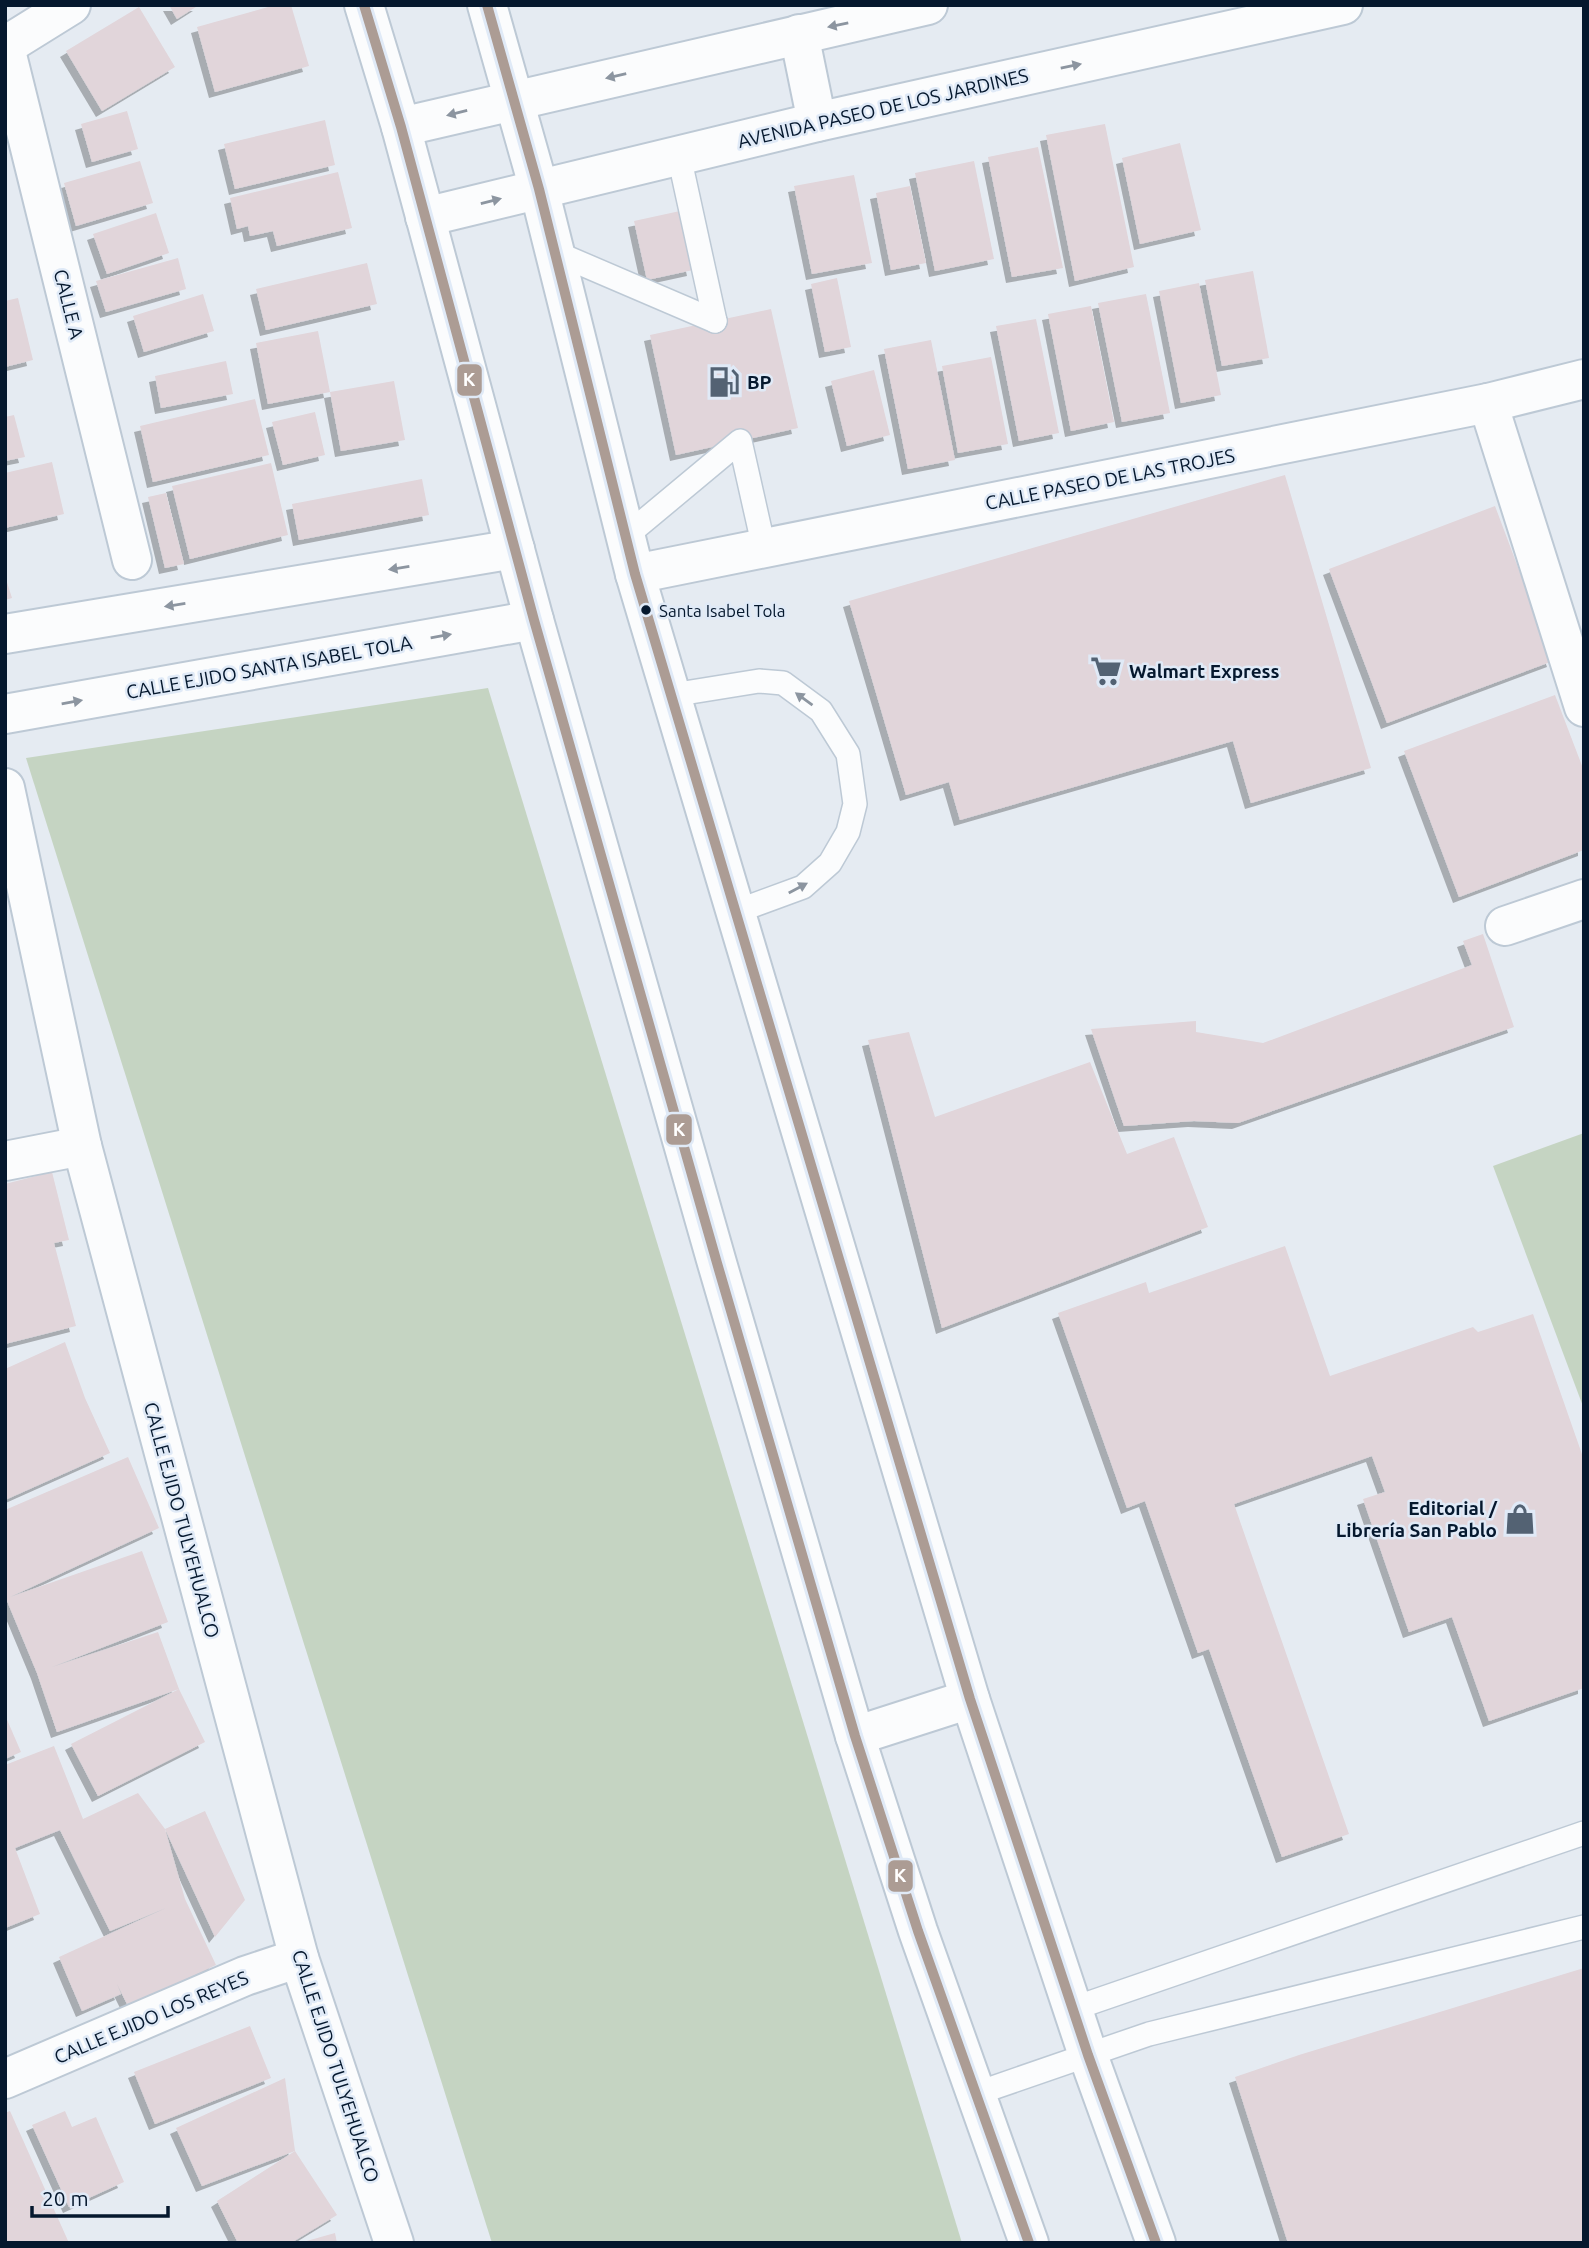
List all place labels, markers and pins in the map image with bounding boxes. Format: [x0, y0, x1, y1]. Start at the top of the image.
fuel station icon: BP [707, 365, 741, 399]
place label: BP [747, 371, 772, 393]
place label: Santa Isabel Tola [659, 601, 786, 620]
marker: Santa Isabel Tola [639, 603, 653, 617]
supermarket icon: Walmart Express [1089, 654, 1123, 688]
place label: Walmart Express [1129, 660, 1280, 682]
place label: Editorial / Librería San Pablo [1336, 1497, 1498, 1541]
shop icon: Editorial / Librería San Pablo [1503, 1502, 1537, 1536]

